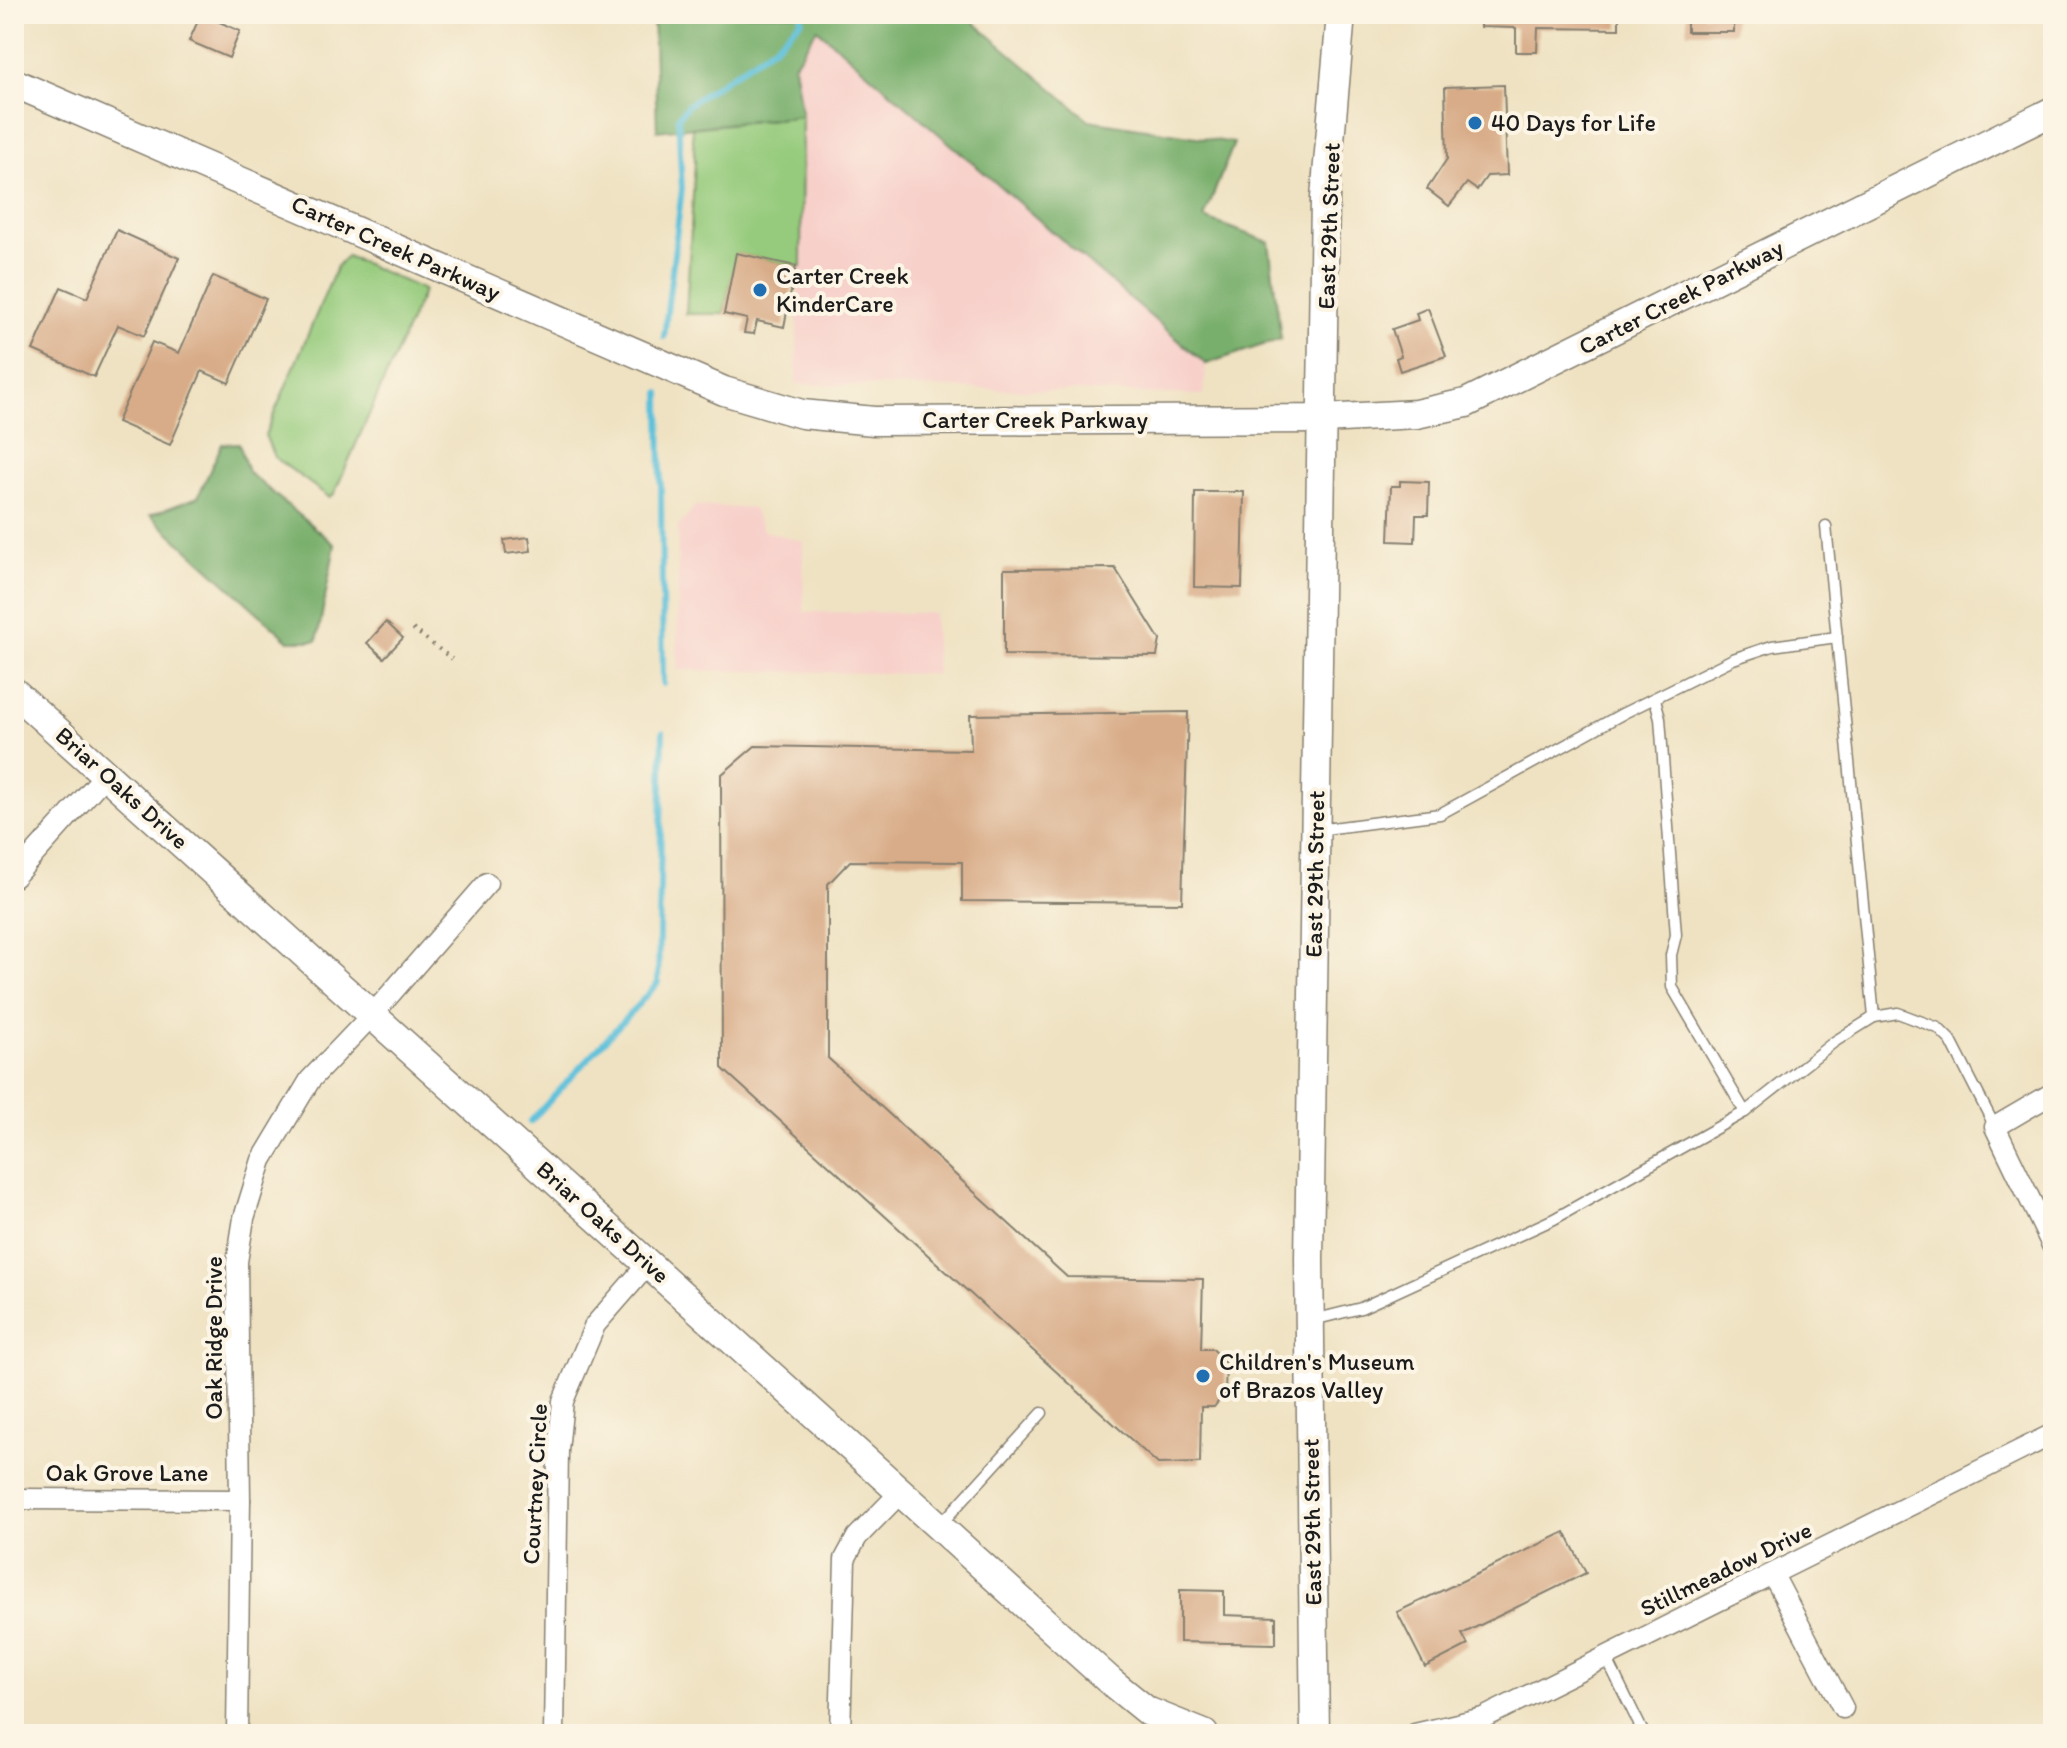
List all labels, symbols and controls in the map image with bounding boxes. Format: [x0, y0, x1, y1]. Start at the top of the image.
place label: 40 Days for Life [1491, 108, 1656, 137]
marker: 40 Days for Life [1466, 114, 1484, 132]
street label: East 29th Street [1311, 142, 1346, 310]
street label: Carter Creek Parkway [287, 188, 506, 307]
street label: Carter Creek Parkway [1574, 232, 1789, 361]
place label: Carter Creek KinderCare [776, 261, 909, 318]
marker: Carter Creek KinderCare [751, 281, 769, 299]
street label: Carter Creek Parkway [922, 405, 1149, 434]
street label: Briar Oaks Drive [50, 720, 195, 855]
street label: East 29th Street [1299, 790, 1330, 958]
street label: Briar Oaks Drive [531, 1154, 676, 1289]
street label: Oak Ridge Drive [199, 1256, 228, 1420]
place label: Children's Museum of Brazos Valley [1219, 1347, 1415, 1404]
marker: Children's Museum of Brazos Valley [1194, 1367, 1212, 1385]
street label: Courtney Circle [516, 1403, 553, 1565]
street label: East 29th Street [1296, 1438, 1327, 1606]
street label: Oak Grove Lane [46, 1458, 208, 1487]
street label: Stillmeadow Drive [1635, 1514, 1816, 1623]

